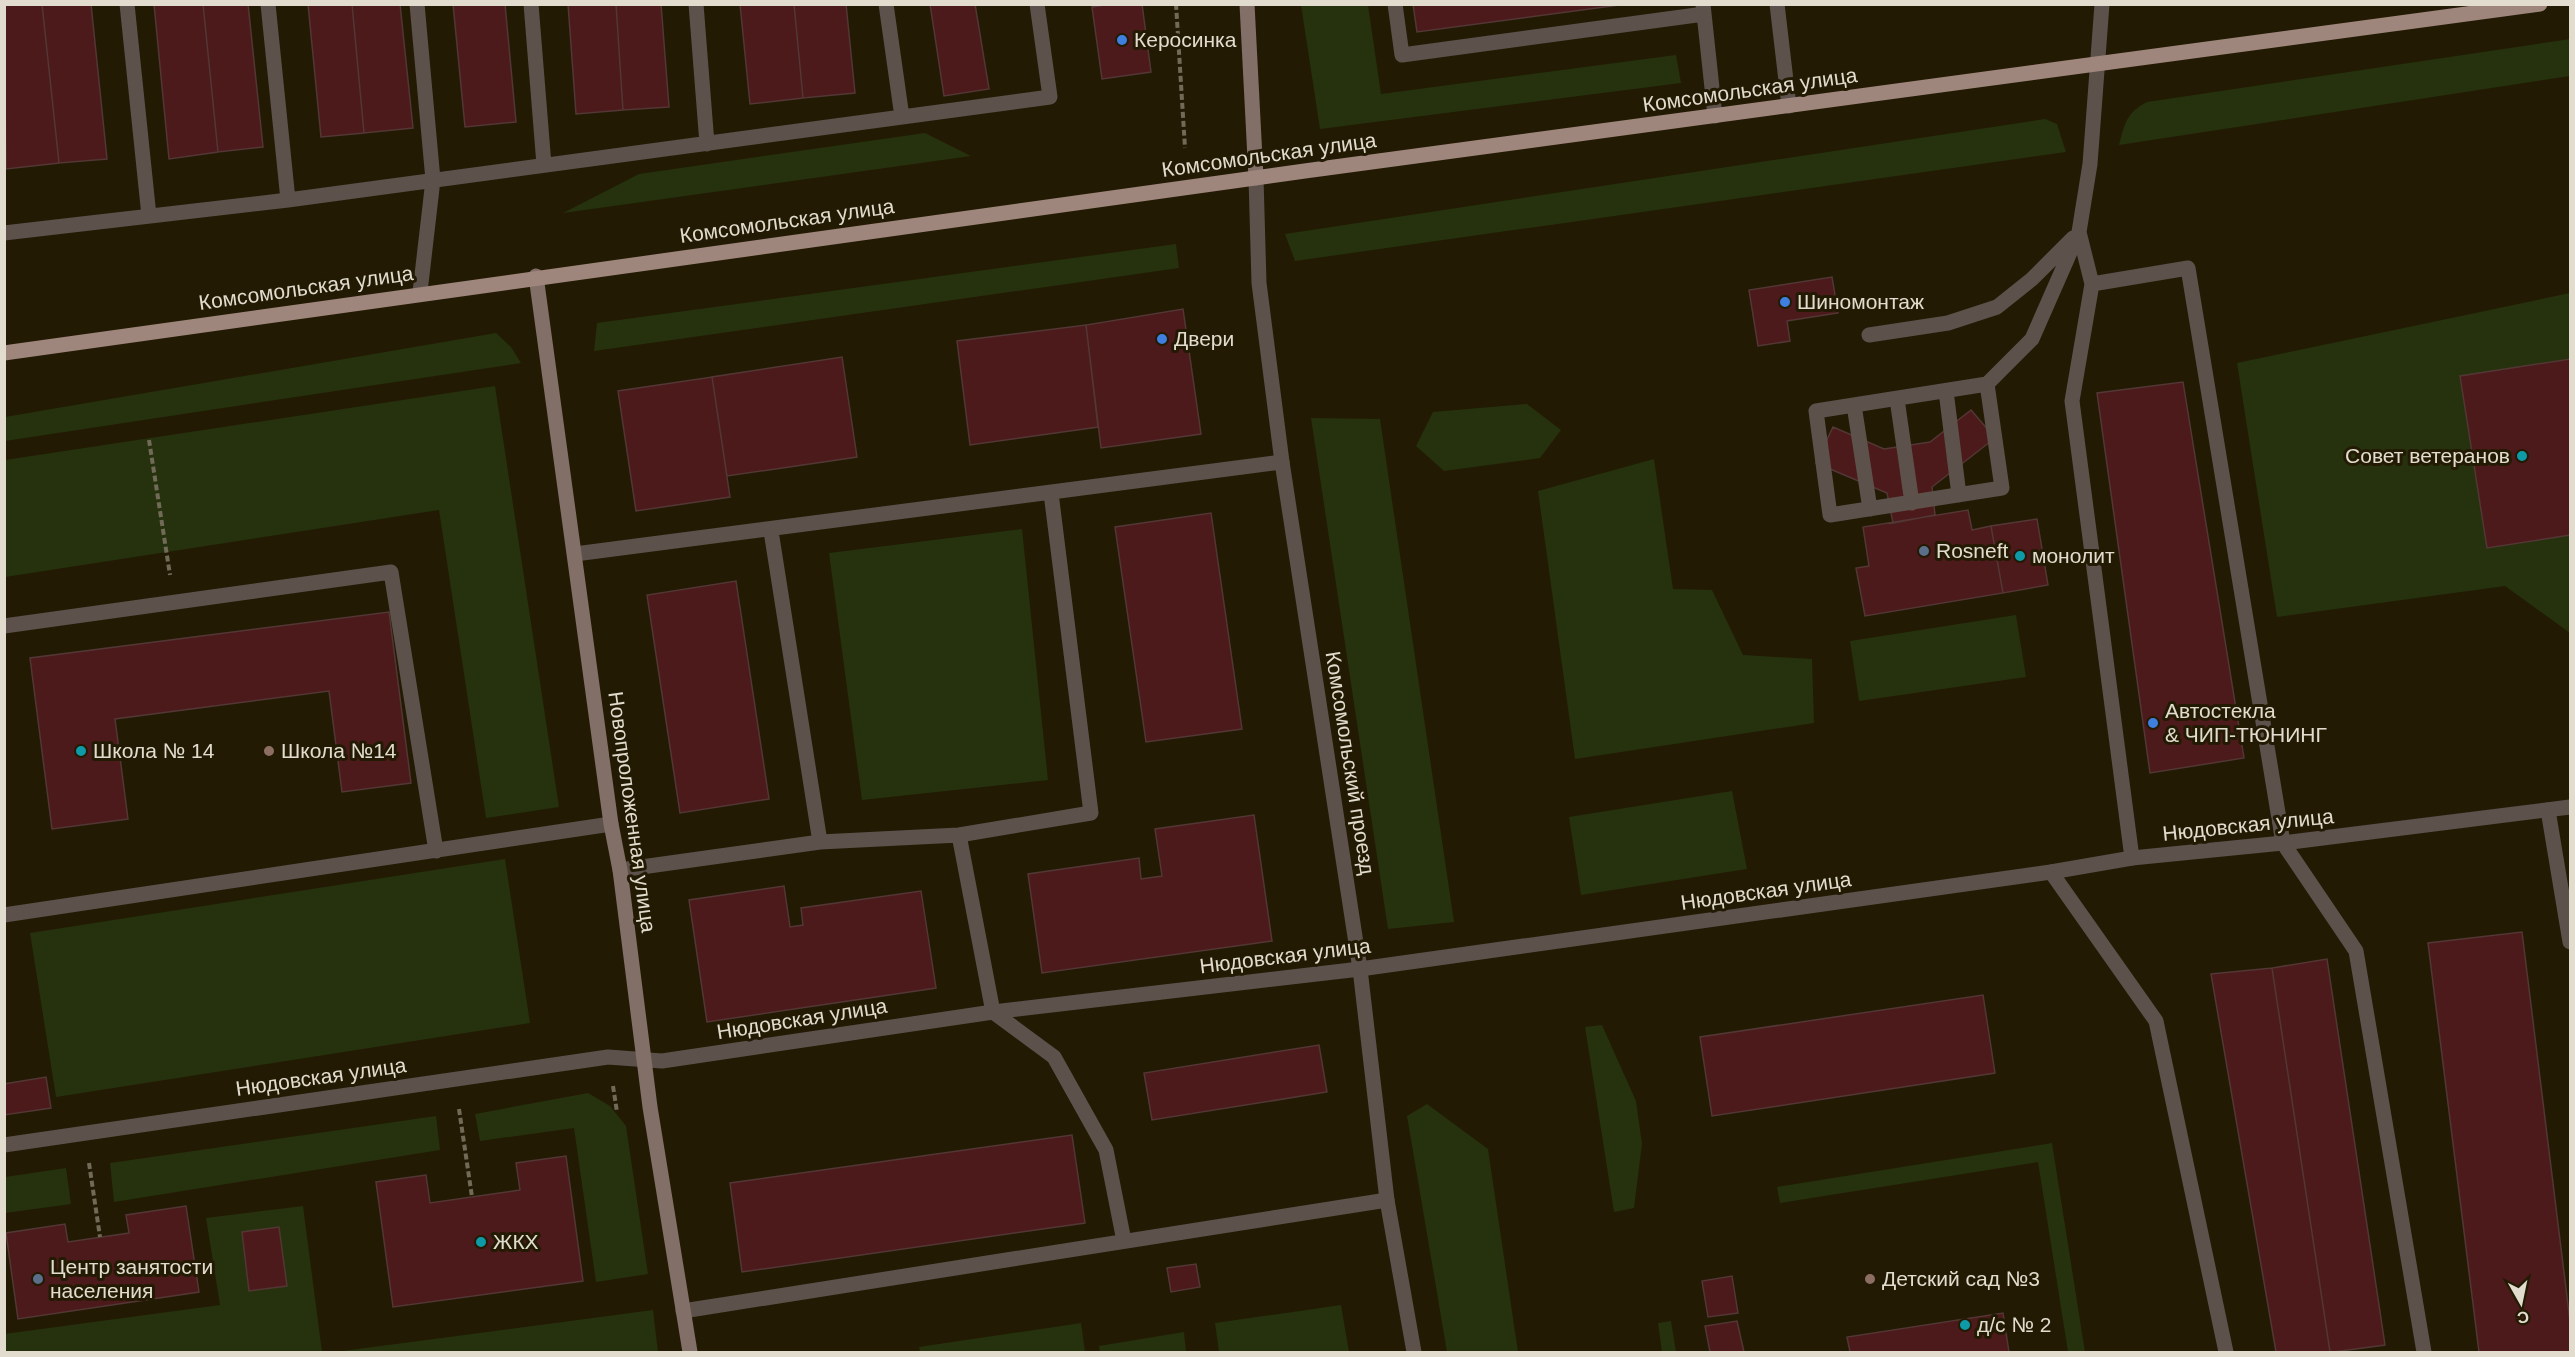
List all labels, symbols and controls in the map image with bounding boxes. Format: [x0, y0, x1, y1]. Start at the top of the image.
place label: Керосинка [1134, 28, 1237, 51]
marker: Керосинка [1115, 33, 1129, 47]
street label: Комсомольская улица [1641, 63, 1859, 116]
street label: Комсомольская улица [1160, 128, 1378, 181]
street label: Комсомольская улица [678, 194, 896, 247]
street label: Комсомольская улица [197, 261, 415, 314]
place label: Шиномонтаж [1797, 290, 1924, 313]
marker: Шиномонтаж [1778, 295, 1792, 309]
place label: Двери [1174, 327, 1234, 350]
marker: Двери [1155, 332, 1169, 346]
place label: Совет ветеранов [2345, 444, 2510, 467]
marker: Совет ветеранов [2515, 449, 2529, 463]
place label: Rosneft [1936, 539, 2009, 562]
marker: Rosneft [1917, 544, 1931, 558]
place label: монолит [2032, 544, 2115, 567]
marker: монолит [2013, 549, 2027, 563]
street label: Комсомольский проезд [1321, 650, 1380, 876]
street label: Новопроложенная улица [604, 690, 661, 934]
place label: Автостекла & ЧИП-ТЮНИНГ [2165, 699, 2327, 746]
marker: Автостекла & ЧИП-ТЮНИНГ [2146, 716, 2160, 730]
place label: Школа № 14 [93, 739, 215, 762]
place label: Школа №14 [281, 739, 397, 762]
marker: Школа № 14 [74, 744, 88, 758]
marker: Школа №14 [262, 744, 276, 758]
street label: Нюдовская улица [2161, 804, 2335, 845]
street label: Нюдовская улица [1679, 867, 1853, 914]
street label: Нюдовская улица [1198, 934, 1372, 977]
street label: Нюдовская улица [715, 994, 889, 1043]
street label: Нюдовская улица [234, 1053, 408, 1100]
place label: ЖКХ [493, 1230, 539, 1253]
marker: ЖКХ [474, 1235, 488, 1249]
place label: Центр занятости населения [50, 1255, 213, 1302]
place label: Детский сад №3 [1882, 1267, 2040, 1290]
marker: Центр занятости населения [31, 1272, 45, 1286]
marker: Детский сад №3 [1863, 1272, 1877, 1286]
north arrow [2491, 1273, 2551, 1333]
text: С [2516, 1308, 2530, 1327]
place label: д/с № 2 [1977, 1313, 2051, 1336]
marker: д/с № 2 [1958, 1318, 1972, 1332]

